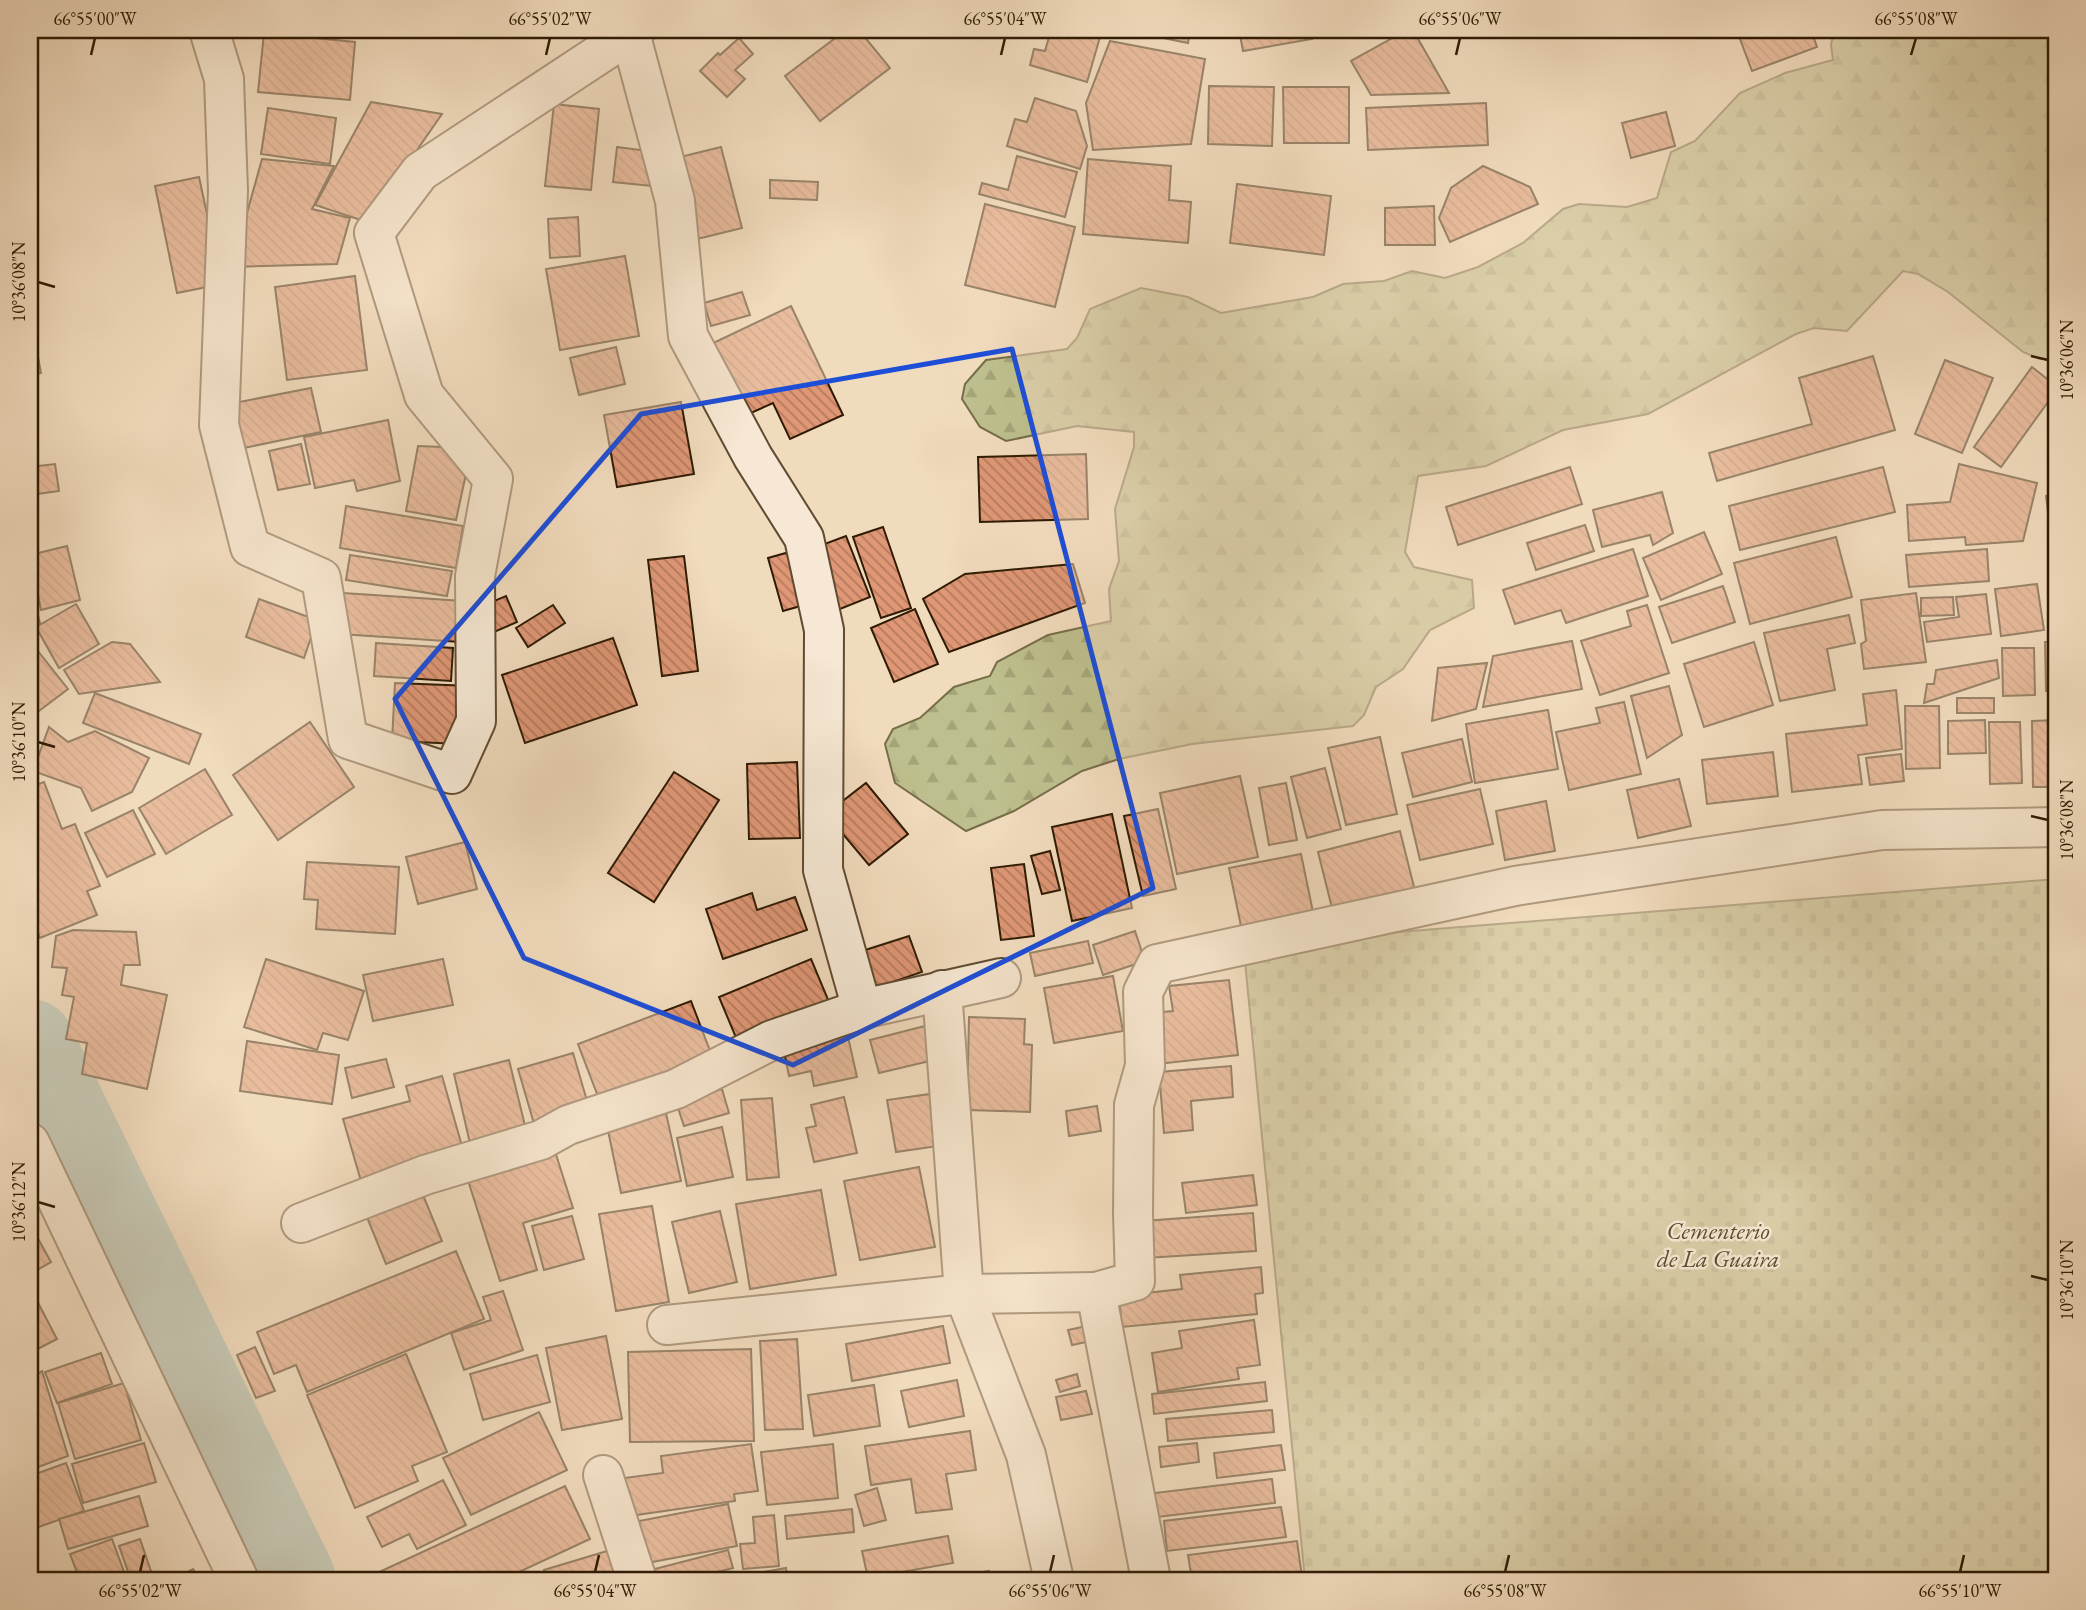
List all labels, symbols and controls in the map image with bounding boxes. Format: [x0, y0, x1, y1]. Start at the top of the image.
text: 66°55'00"W [53, 7, 137, 30]
text: 66°55'02"W [508, 7, 592, 30]
text: 66°55'04"W [963, 7, 1047, 30]
text: 66°55'06"W [1418, 7, 1502, 30]
text: 66°55'08"W [1874, 7, 1958, 30]
text: 10°36'08"N [7, 241, 30, 322]
text: 10°36'06"N [2055, 319, 2078, 400]
text: 10°36'10"N [7, 701, 30, 782]
text: 10°36'08"N [2055, 779, 2078, 860]
text: 10°36'12"N [7, 1161, 30, 1242]
park label: Cementerio de La Guaira [1657, 1215, 1779, 1274]
text: 10°36'10"N [2055, 1239, 2078, 1320]
text: 66°55'02"W [98, 1579, 182, 1602]
text: 66°55'04"W [553, 1579, 637, 1602]
text: 66°55'06"W [1008, 1579, 1092, 1602]
text: 66°55'08"W [1463, 1579, 1547, 1602]
text: 66°55'10"W [1918, 1579, 2002, 1602]

